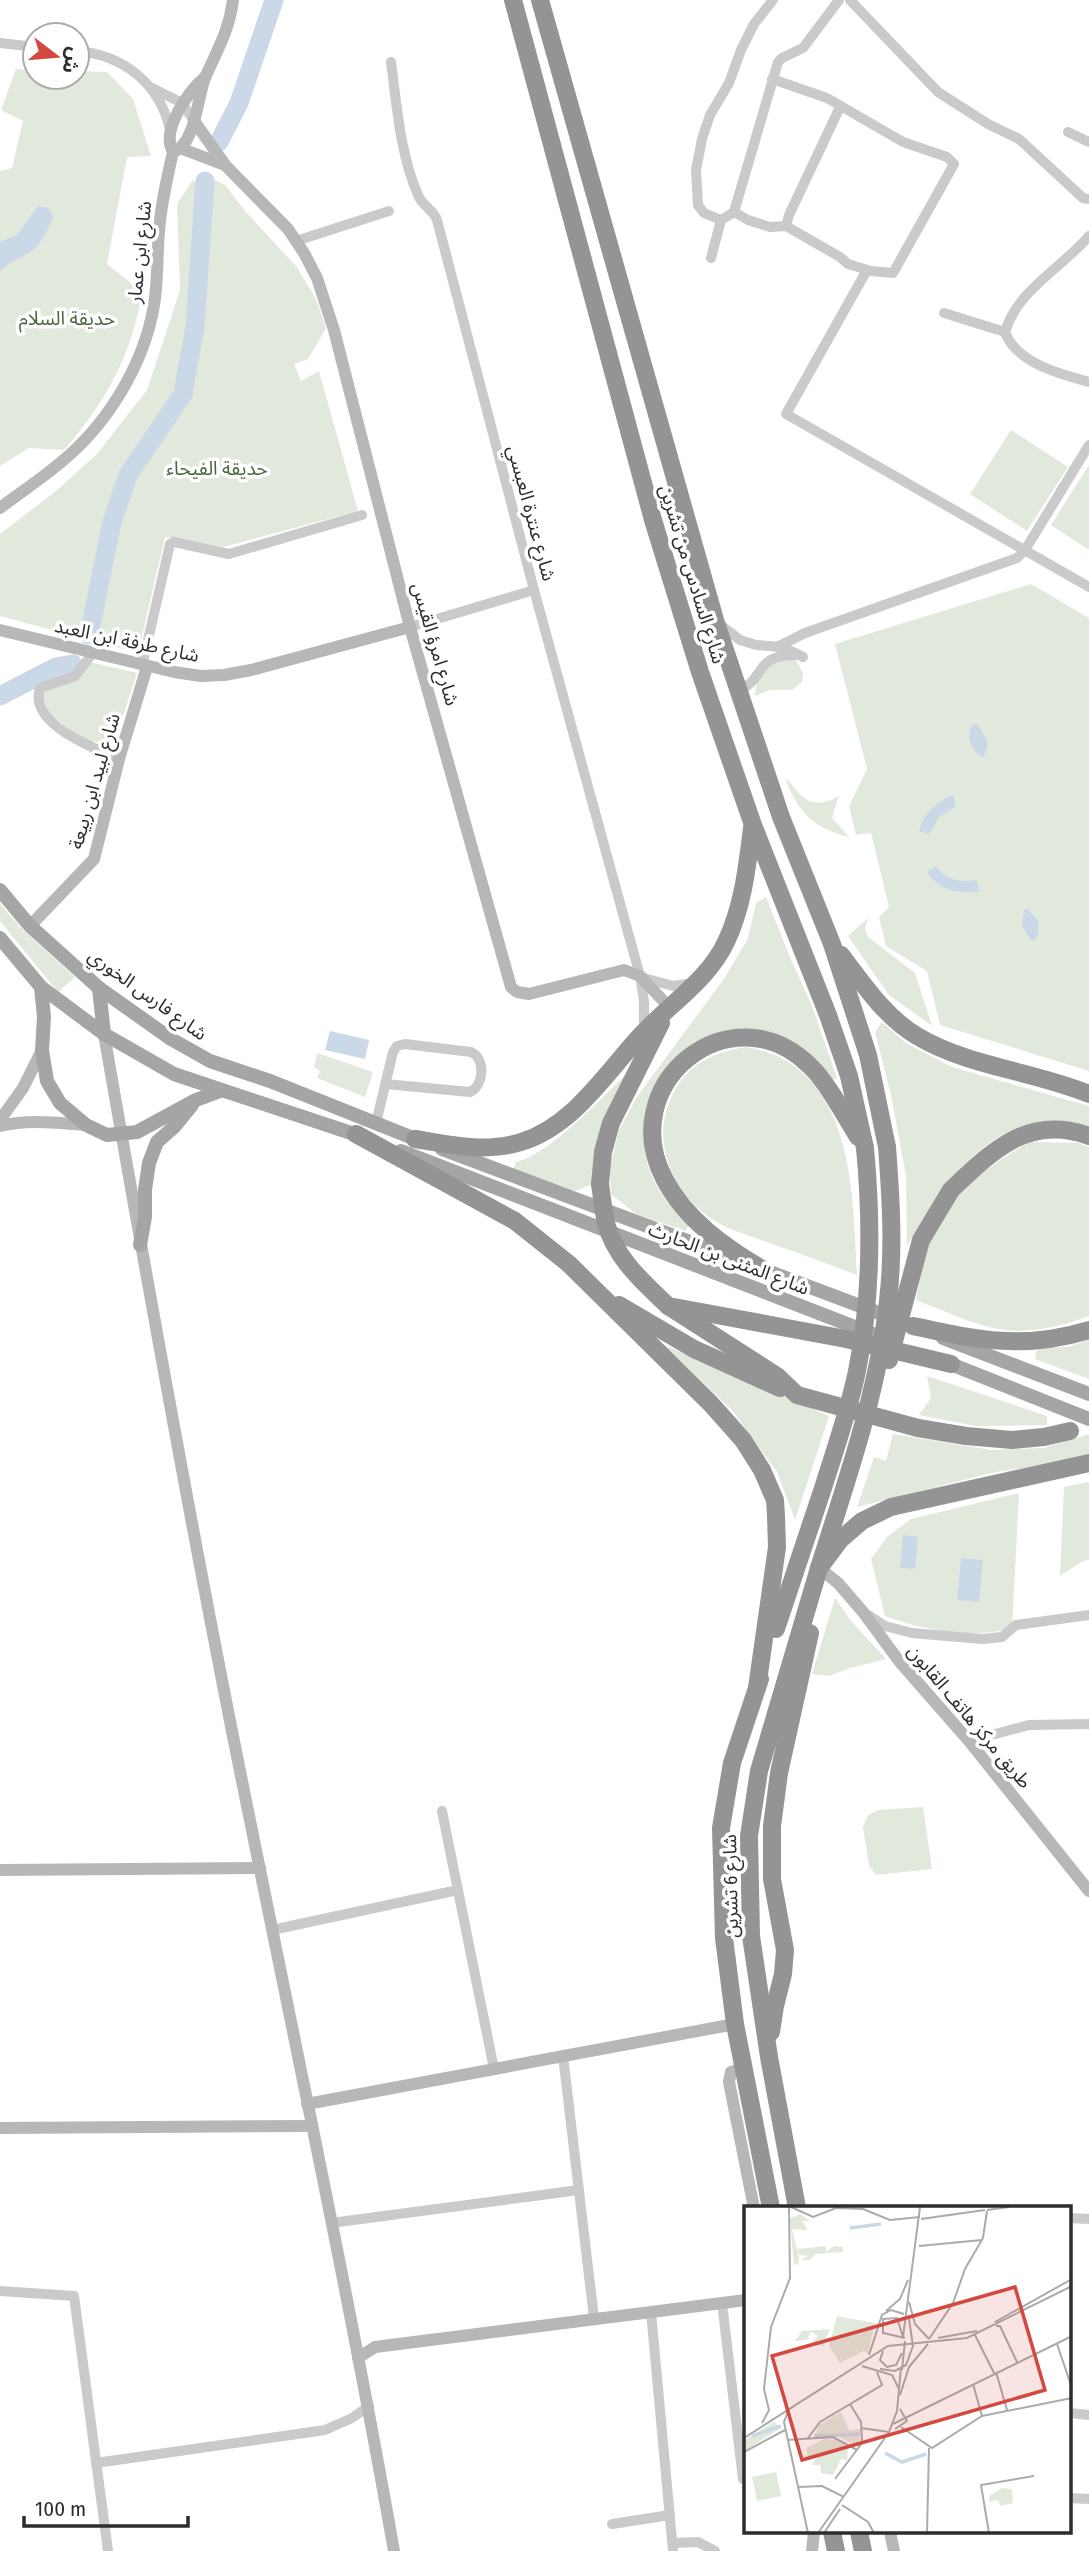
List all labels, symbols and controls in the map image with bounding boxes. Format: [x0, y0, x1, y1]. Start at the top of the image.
north arrow [21, 21, 91, 91]
text: ش [57, 45, 87, 76]
street label: شارع ابن عمار [123, 200, 158, 305]
park label: حديقة السلام [19, 307, 115, 333]
street label: شارع عنترة العبسي [499, 443, 561, 584]
park label: حديقة الفيحاء [166, 457, 268, 480]
street label: شارع السادس من تشرين [652, 482, 731, 667]
street label: شارع امرؤ القيس [405, 580, 464, 709]
street label: شارع طرفة ابن العبد [52, 614, 201, 669]
street label: شارع لبيد ابن ربيعة [64, 711, 127, 852]
street label: شارع فارس الخوري [82, 944, 212, 1048]
street label: شارع المثنى بن الحارث [644, 1217, 812, 1302]
street label: طريق مركز هاتف القابون [903, 1640, 1037, 1793]
street label: شارع 6 تشرين [718, 1834, 745, 1938]
inset map [744, 2206, 1072, 2534]
scale bar [24, 2484, 189, 2528]
text: 100 m [35, 2496, 86, 2522]

